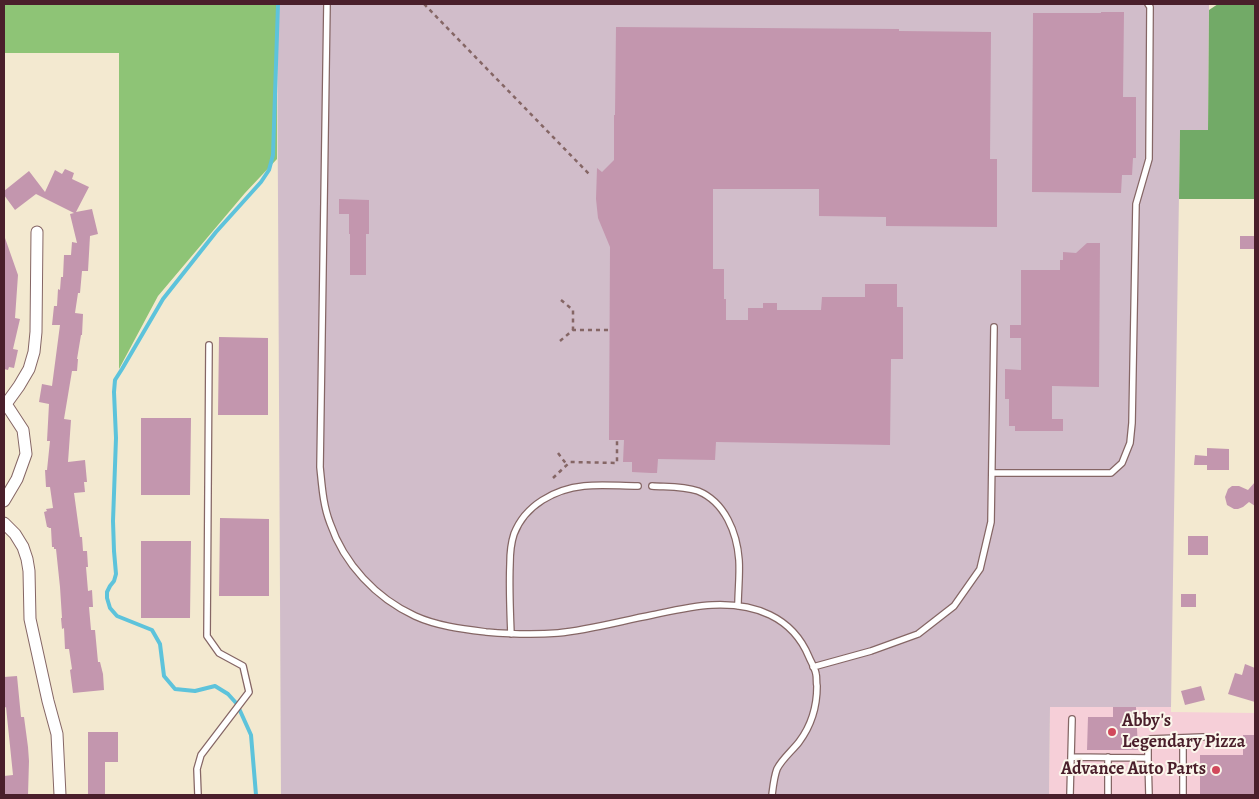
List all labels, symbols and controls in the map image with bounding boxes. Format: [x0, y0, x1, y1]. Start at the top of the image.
place label: Abby's Legendary Pizza [1122, 711, 1245, 754]
marker: Abby's Legendary Pizza [1106, 726, 1118, 738]
place label: Advance Auto Parts [1061, 759, 1206, 781]
marker: Advance Auto Parts [1210, 764, 1222, 776]

